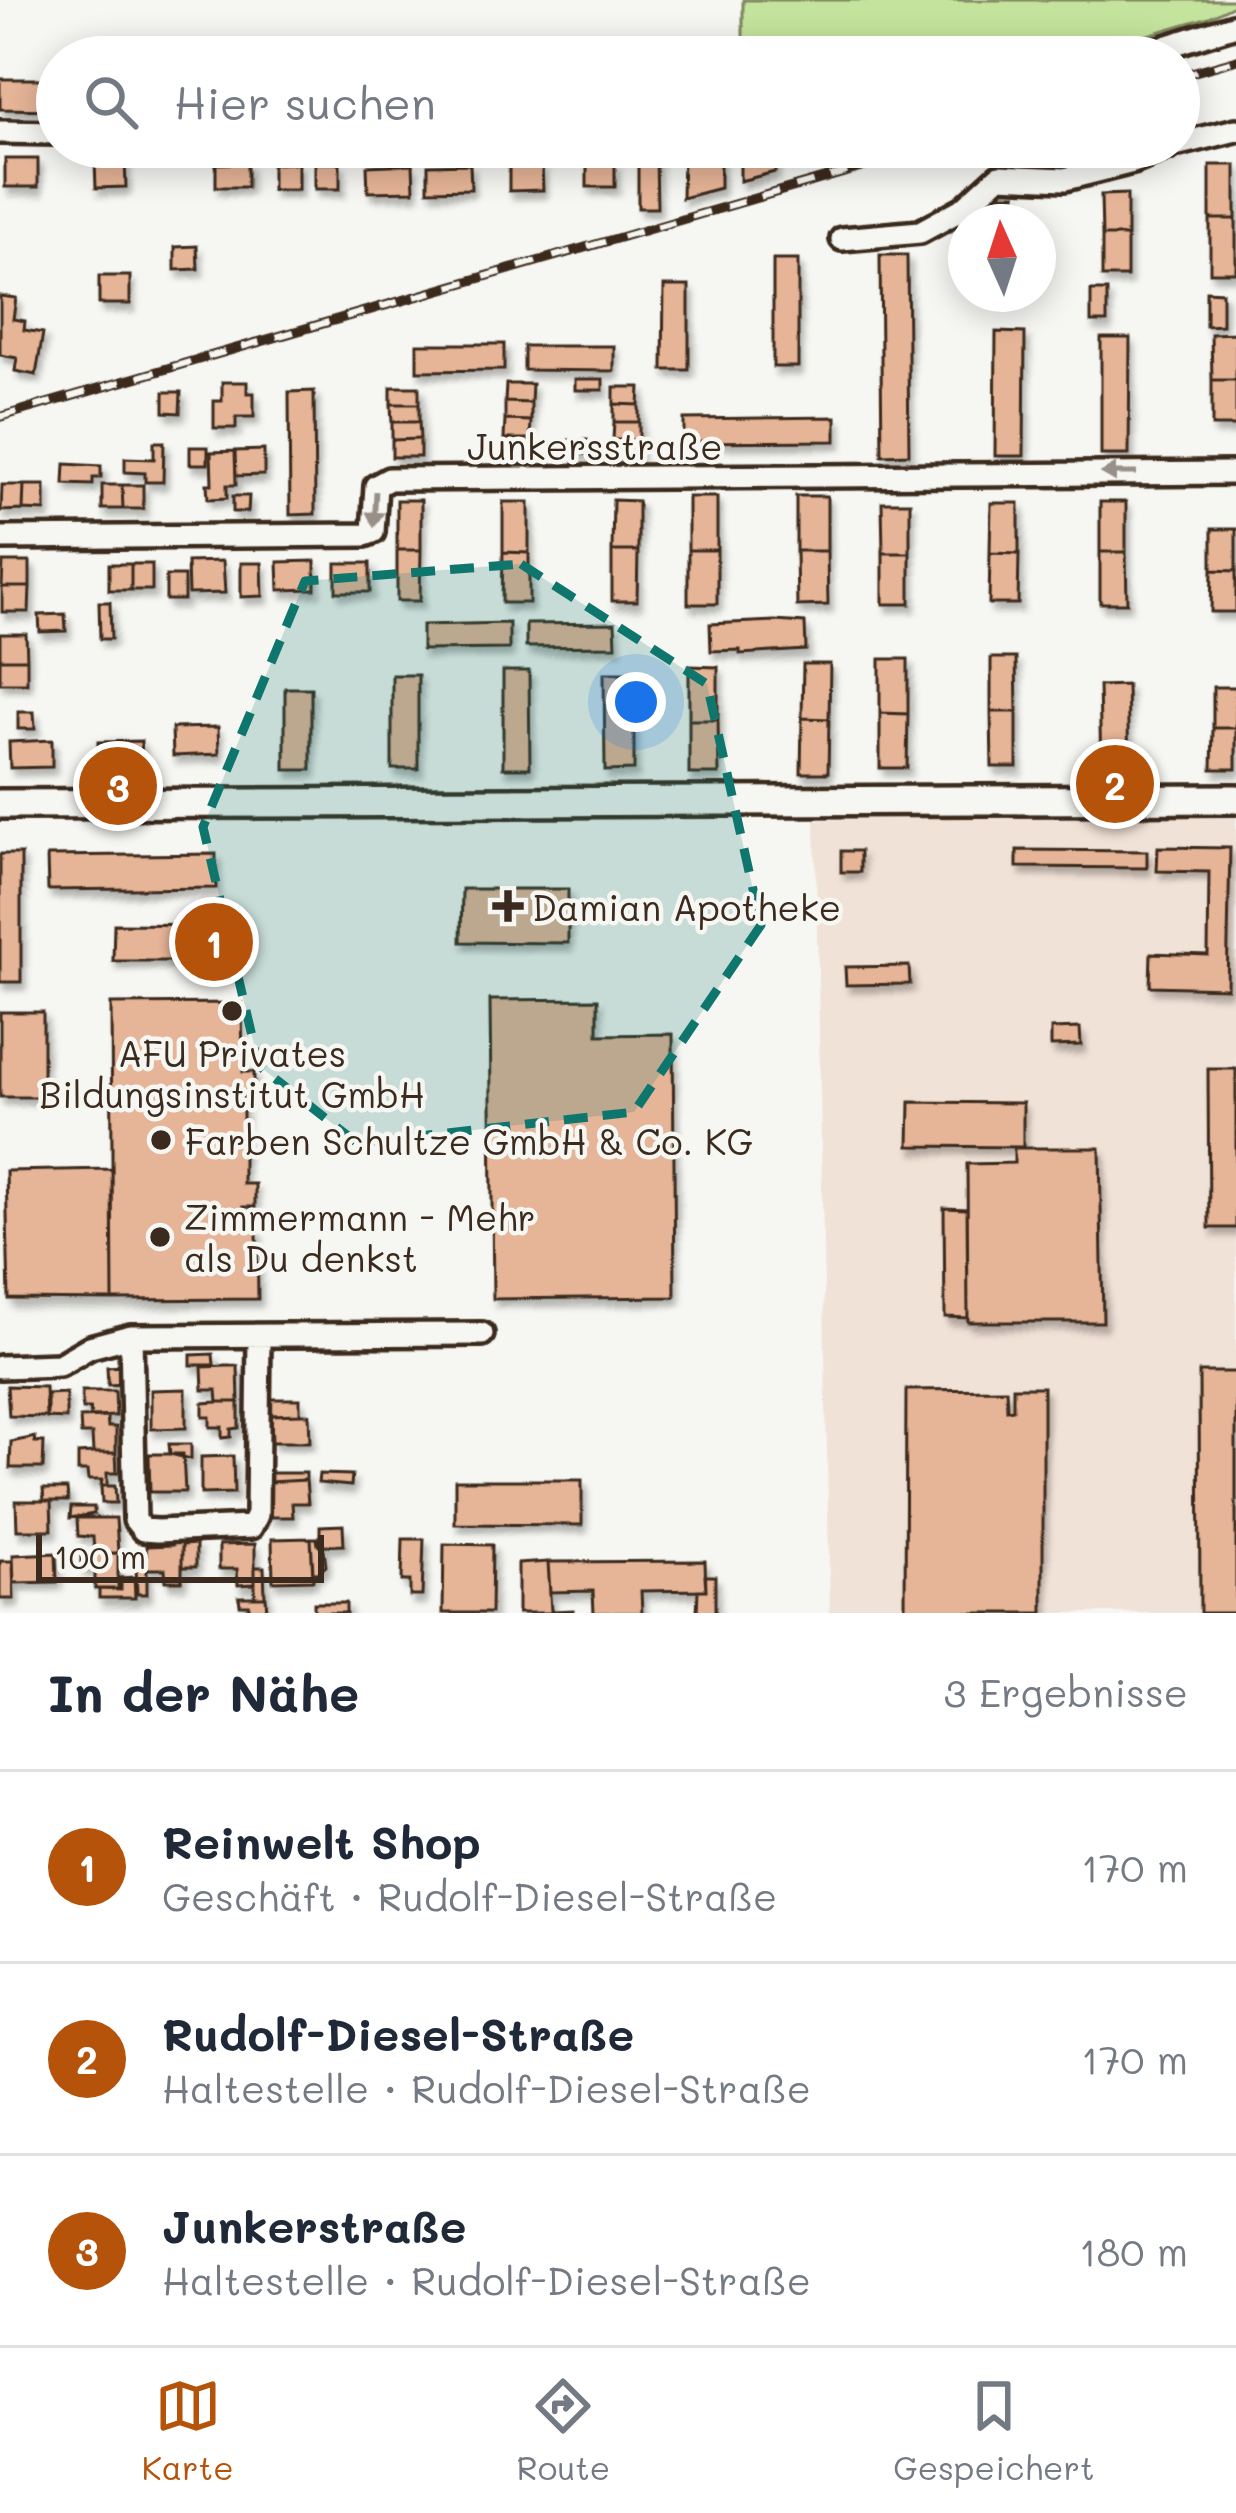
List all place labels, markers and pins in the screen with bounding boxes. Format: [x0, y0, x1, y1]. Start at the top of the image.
pin: 2 [1076, 739, 1154, 829]
pin: 3 [79, 741, 157, 831]
place label: Damian Apotheke [532, 883, 841, 930]
marker: Damian Apotheke [495, 893, 521, 919]
pin: 1 [175, 897, 253, 987]
marker: AFU Privates Bildungsinstitut GmbH [219, 998, 245, 1024]
place label: AFU Privates Bildungsinstitut GmbH [39, 1029, 425, 1117]
place label: Farben Schultze GmbH & Co. KG [185, 1117, 753, 1164]
marker: Farben Schultze GmbH & Co. KG [148, 1127, 174, 1153]
place label: Zimmermann - Mehr als Du denkst [184, 1193, 536, 1281]
marker: Zimmermann - Mehr als Du denkst [147, 1224, 173, 1250]

